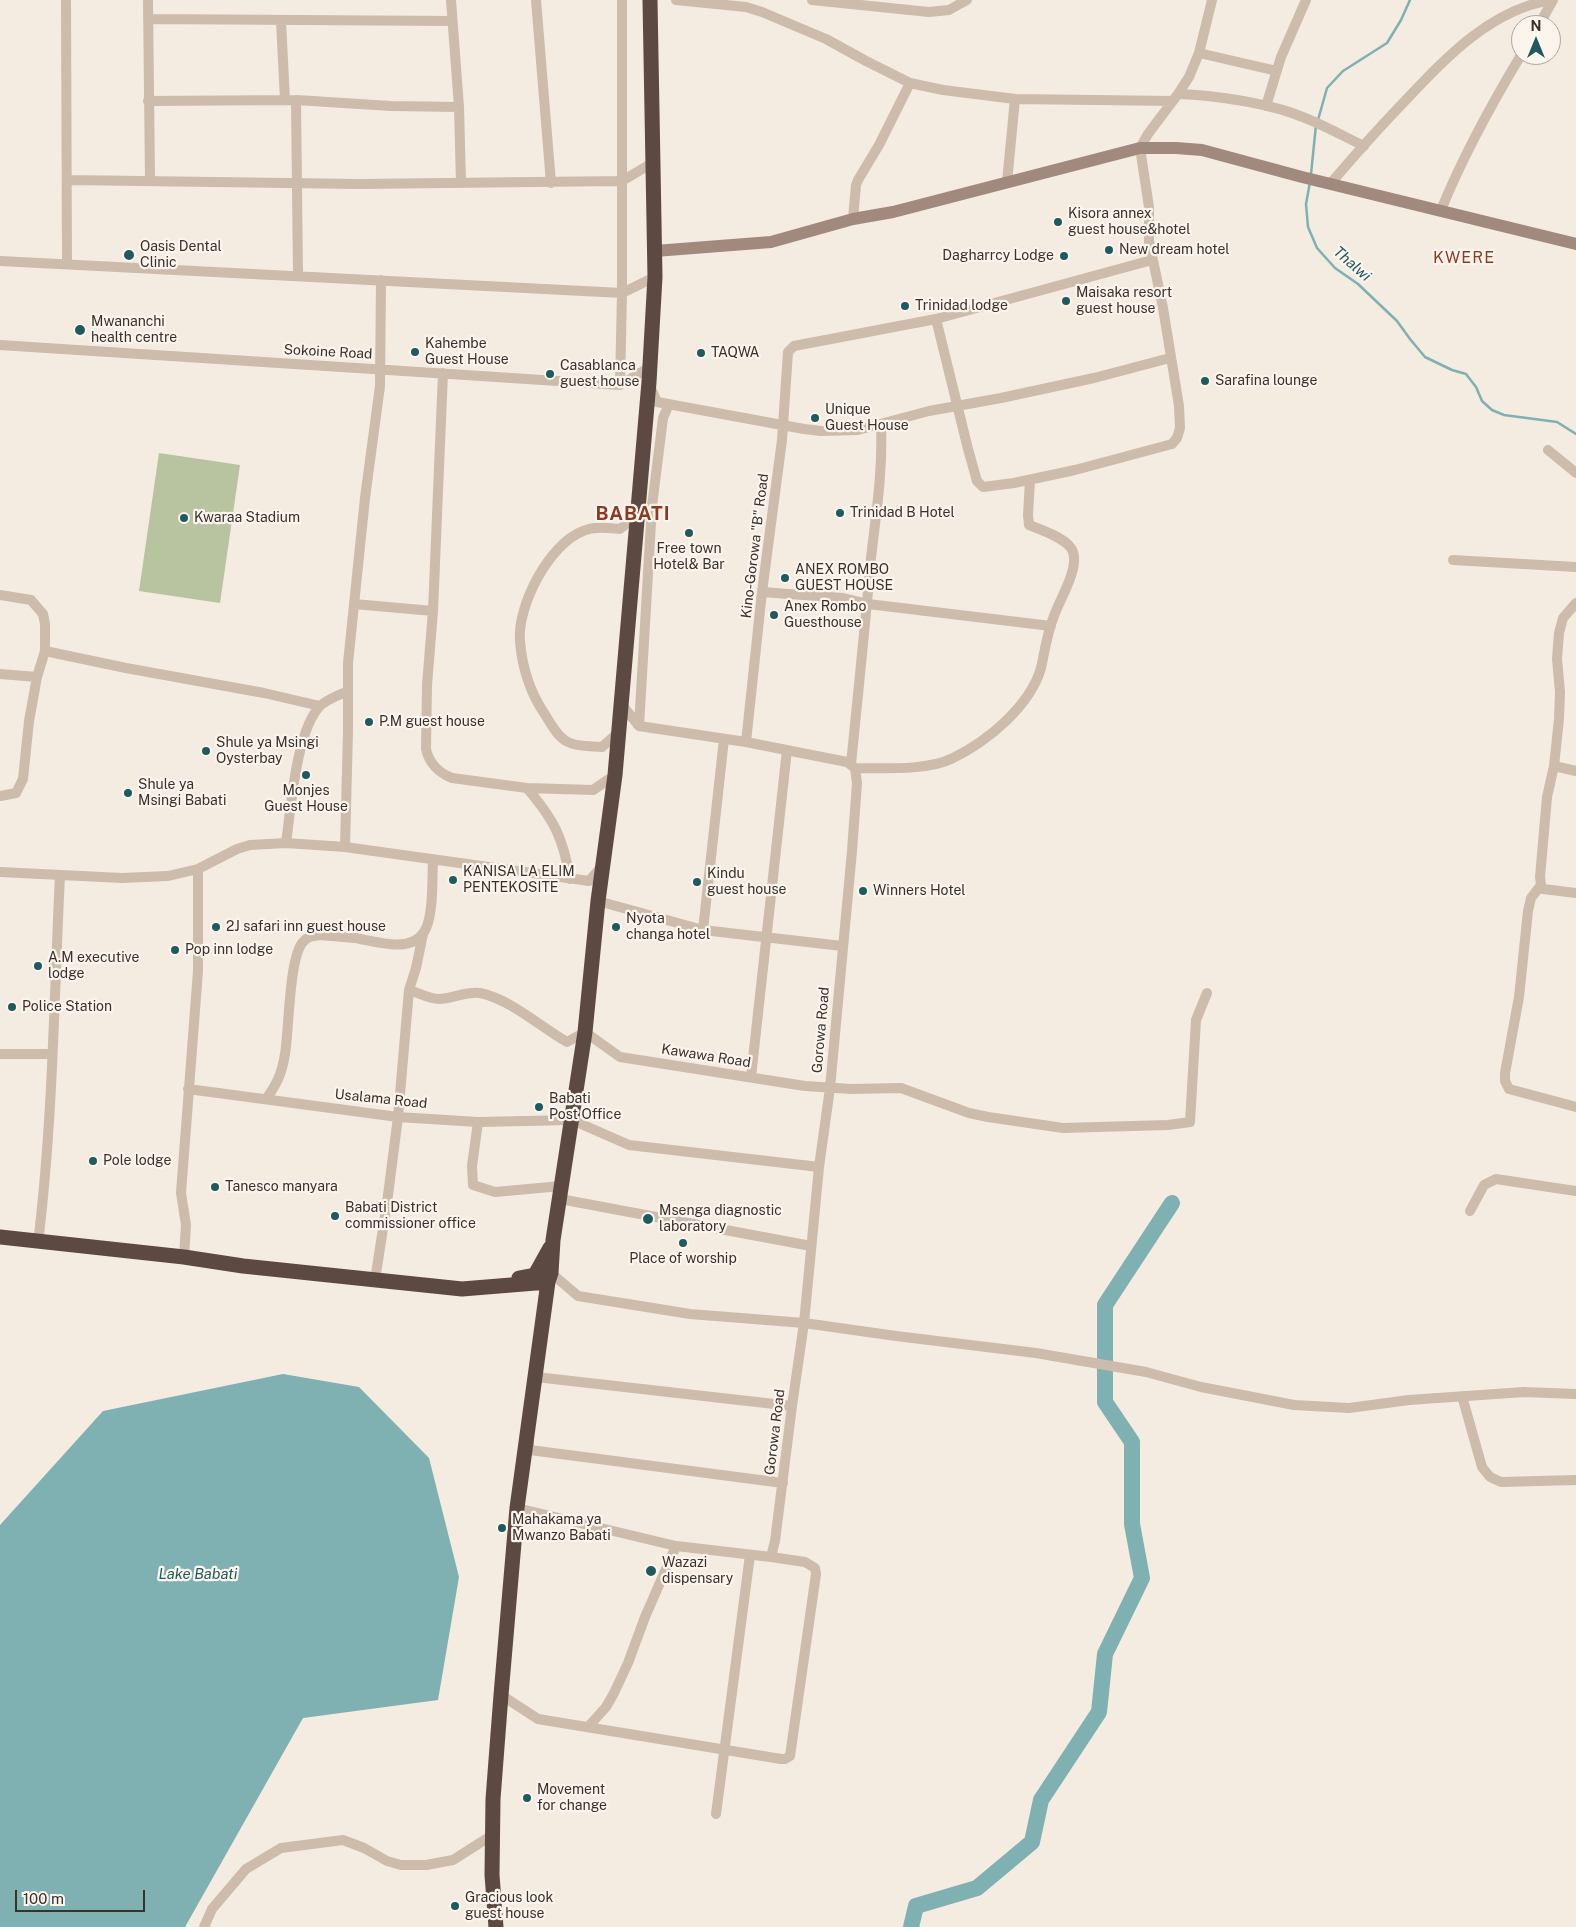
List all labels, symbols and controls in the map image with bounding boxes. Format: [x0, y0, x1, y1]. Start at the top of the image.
north arrow [1511, 15, 1561, 65]
text: N [1531, 18, 1541, 34]
place label: Kisora annex guest house&hotel [1068, 206, 1190, 238]
marker: Kisora annex guest house&hotel [1052, 216, 1064, 228]
place label: Oasis Dental Clinic [140, 239, 222, 272]
place label: New dream hotel [1119, 242, 1230, 258]
water label: Thalwi [1330, 243, 1374, 285]
marker: New dream hotel [1103, 244, 1115, 256]
marker: Oasis Dental Clinic [122, 248, 136, 262]
place label: Dagharrcy Lodge [942, 248, 1054, 264]
district label: KWERE [1432, 248, 1496, 268]
marker: Dagharrcy Lodge [1058, 250, 1070, 262]
place label: Maisaka resort guest house [1076, 285, 1172, 318]
marker: Maisaka resort guest house [1060, 295, 1072, 307]
place label: Trinidad lodge [915, 298, 1008, 314]
marker: Trinidad lodge [899, 300, 911, 312]
place label: Mwananchi health centre [91, 314, 177, 347]
marker: Mwananchi health centre [73, 323, 87, 337]
place label: Kahembe Guest House [425, 336, 509, 368]
street label: Sokoine Road [283, 341, 373, 363]
place label: TAQWA [711, 345, 759, 361]
marker: Kahembe Guest House [409, 346, 421, 358]
marker: TAQWA [695, 347, 707, 359]
place label: Casablanca guest house [560, 358, 639, 391]
marker: Casablanca guest house [544, 368, 556, 380]
place label: Sarafina lounge [1215, 373, 1318, 389]
marker: Sarafina lounge [1199, 375, 1211, 387]
place label: Unique Guest House [825, 402, 909, 434]
marker: Unique Guest House [809, 412, 821, 424]
street label: Kino-Gorowa "B" Road [738, 473, 772, 619]
district label: BABATI [595, 503, 671, 525]
place label: Trinidad B Hotel [850, 505, 955, 521]
marker: Trinidad B Hotel [834, 507, 846, 519]
place label: Kwaraa Stadium [194, 510, 300, 526]
marker: Kwaraa Stadium [178, 512, 190, 524]
marker: Free town Hotel& Bar [683, 527, 695, 539]
place label: Free town Hotel& Bar [653, 541, 725, 574]
place label: ANEX ROMBO GUEST HOUSE [795, 562, 893, 594]
marker: ANEX ROMBO GUEST HOUSE [779, 572, 791, 584]
place label: Anex Rombo Guesthouse [784, 599, 866, 632]
marker: Anex Rombo Guesthouse [768, 609, 780, 621]
place label: P.M guest house [379, 714, 485, 730]
marker: P.M guest house [363, 716, 375, 728]
place label: Shule ya Msingi Oysterbay [216, 735, 319, 768]
marker: Shule ya Msingi Oysterbay [200, 745, 212, 757]
marker: Monjes Guest House [300, 769, 312, 781]
place label: Shule ya Msingi Babati [138, 777, 226, 810]
place label: Monjes Guest House [264, 783, 348, 816]
marker: Shule ya Msingi Babati [122, 787, 134, 799]
place label: KANISA LA ELIM PENTEKOSITE [463, 864, 575, 896]
place label: Kindu guest house [707, 866, 786, 899]
marker: KANISA LA ELIM PENTEKOSITE [447, 874, 459, 886]
marker: Kindu guest house [691, 876, 703, 888]
place label: Winners Hotel [873, 883, 966, 899]
marker: Winners Hotel [857, 885, 869, 897]
place label: Nyota changa hotel [626, 911, 710, 944]
place label: 2J safari inn guest house [226, 919, 386, 935]
marker: 2J safari inn guest house [210, 921, 222, 933]
marker: Nyota changa hotel [610, 921, 622, 933]
place label: Pop inn lodge [185, 942, 273, 958]
marker: Pop inn lodge [169, 944, 181, 956]
place label: A.M executive lodge [48, 950, 139, 982]
marker: A.M executive lodge [32, 960, 44, 972]
street label: Gorowa Road [809, 986, 833, 1074]
place label: Police Station [22, 999, 112, 1015]
marker: Police Station [6, 1001, 18, 1013]
street label: Kawawa Road [660, 1041, 752, 1071]
street label: Usalama Road [334, 1086, 428, 1112]
place label: Babati Post Office [549, 1091, 621, 1124]
marker: Babati Post Office [533, 1101, 545, 1113]
place label: Pole lodge [103, 1153, 171, 1169]
marker: Pole lodge [87, 1155, 99, 1167]
place label: Tanesco manyara [225, 1179, 338, 1195]
marker: Tanesco manyara [209, 1181, 221, 1193]
place label: Babati District commissioner office [345, 1200, 476, 1232]
place label: Msenga diagnostic laboratory [659, 1203, 782, 1236]
marker: Babati District commissioner office [329, 1210, 341, 1222]
marker: Msenga diagnostic laboratory [641, 1212, 655, 1226]
marker: Place of worship [677, 1237, 689, 1249]
place label: Place of worship [629, 1251, 737, 1267]
street label: Gorowa Road [761, 1388, 789, 1476]
place label: Mahakama ya Mwanzo Babati [512, 1512, 611, 1544]
marker: Mahakama ya Mwanzo Babati [496, 1522, 508, 1534]
place label: Wazazi dispensary [662, 1555, 733, 1588]
marker: Wazazi dispensary [644, 1564, 658, 1578]
water label: Lake Babati [159, 1565, 237, 1583]
place label: Movement for change [537, 1782, 607, 1814]
marker: Movement for change [521, 1792, 533, 1804]
scale bar [18, 1880, 148, 1912]
text: 100 m [23, 1890, 64, 1907]
place label: Gracious look guest house [465, 1890, 553, 1922]
marker: Gracious look guest house [449, 1900, 461, 1912]

